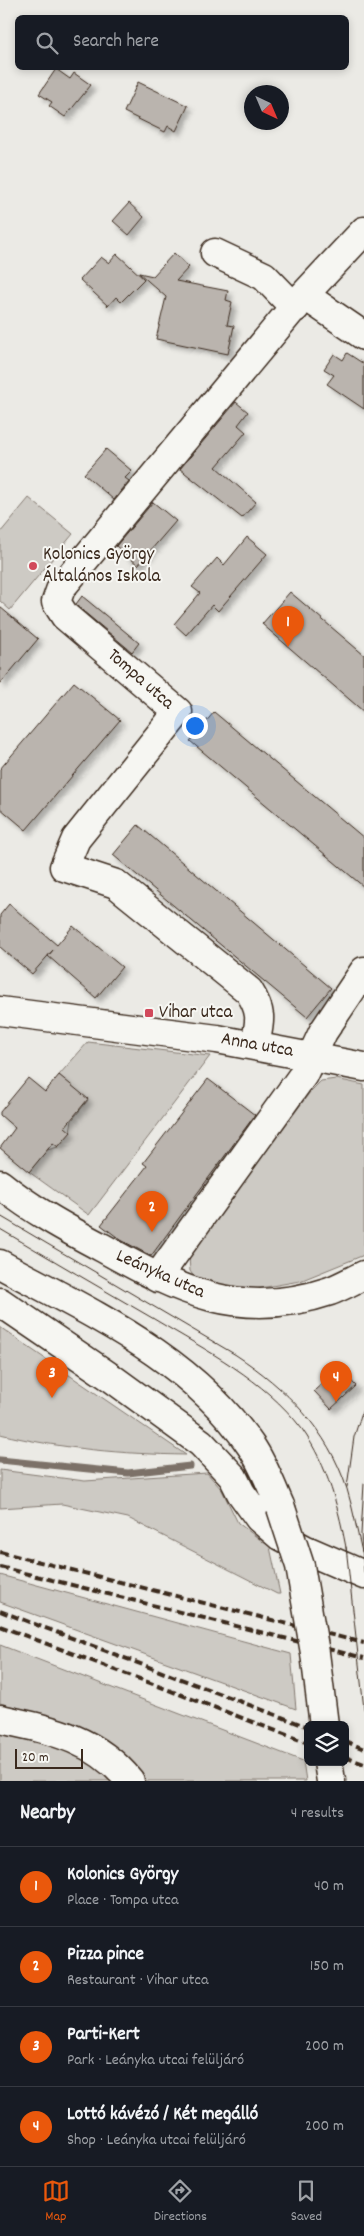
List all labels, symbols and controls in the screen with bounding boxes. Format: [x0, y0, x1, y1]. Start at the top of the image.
search box [15, 15, 349, 70]
icon: search [33, 29, 61, 57]
text: Search here [73, 29, 159, 56]
north arrow [244, 85, 289, 130]
place label: Kolonics György Általános Iskola [43, 542, 162, 591]
marker: Kolonics György Általános Iskola [27, 560, 39, 572]
pin: 1 [272, 606, 304, 647]
street label: Tompa utca [101, 643, 180, 718]
your location [182, 713, 208, 739]
place label: Vihar utca [159, 1000, 233, 1027]
marker: Vihar utca [143, 1007, 155, 1019]
street label: Anna utca [219, 1026, 296, 1066]
pin: 2 [136, 1191, 168, 1232]
street label: Leányka utca [111, 1243, 210, 1307]
pin: 3 [36, 1357, 68, 1398]
pin: 4 [320, 1361, 352, 1402]
map controls [304, 1721, 349, 1766]
button: layers [304, 1721, 349, 1766]
scale bar [15, 1746, 82, 1769]
text: 20 m [22, 1748, 49, 1768]
text: Nearby [20, 1799, 75, 1829]
text: 4 results [291, 1802, 344, 1825]
text: Kolonics György [67, 1862, 178, 1889]
text: 1 [34, 1875, 38, 1898]
text: 40 m [314, 1875, 344, 1898]
text: Place · Tompa utca [67, 1889, 178, 1912]
text: Pizza pince [67, 1942, 144, 1969]
text: 2 [33, 1955, 40, 1978]
text: 150 m [310, 1955, 344, 1978]
text: Restaurant · Vihar utca [67, 1969, 208, 1992]
text: Parti-Kert [67, 2022, 140, 2049]
text: 3 [32, 2035, 40, 2058]
text: 200 m [305, 2035, 344, 2058]
text: Park · Leányka utcai felüljáró [67, 2049, 244, 2072]
text: Lottó kávézó / Két megálló [67, 2102, 258, 2129]
text: 4 [33, 2115, 39, 2138]
text: 200 m [305, 2115, 344, 2138]
text: Shop · Leányka utcai felüljáró [67, 2129, 246, 2152]
tab: Map [42, 2177, 70, 2227]
tab: Directions [154, 2177, 207, 2227]
tab: Saved [291, 2177, 322, 2227]

